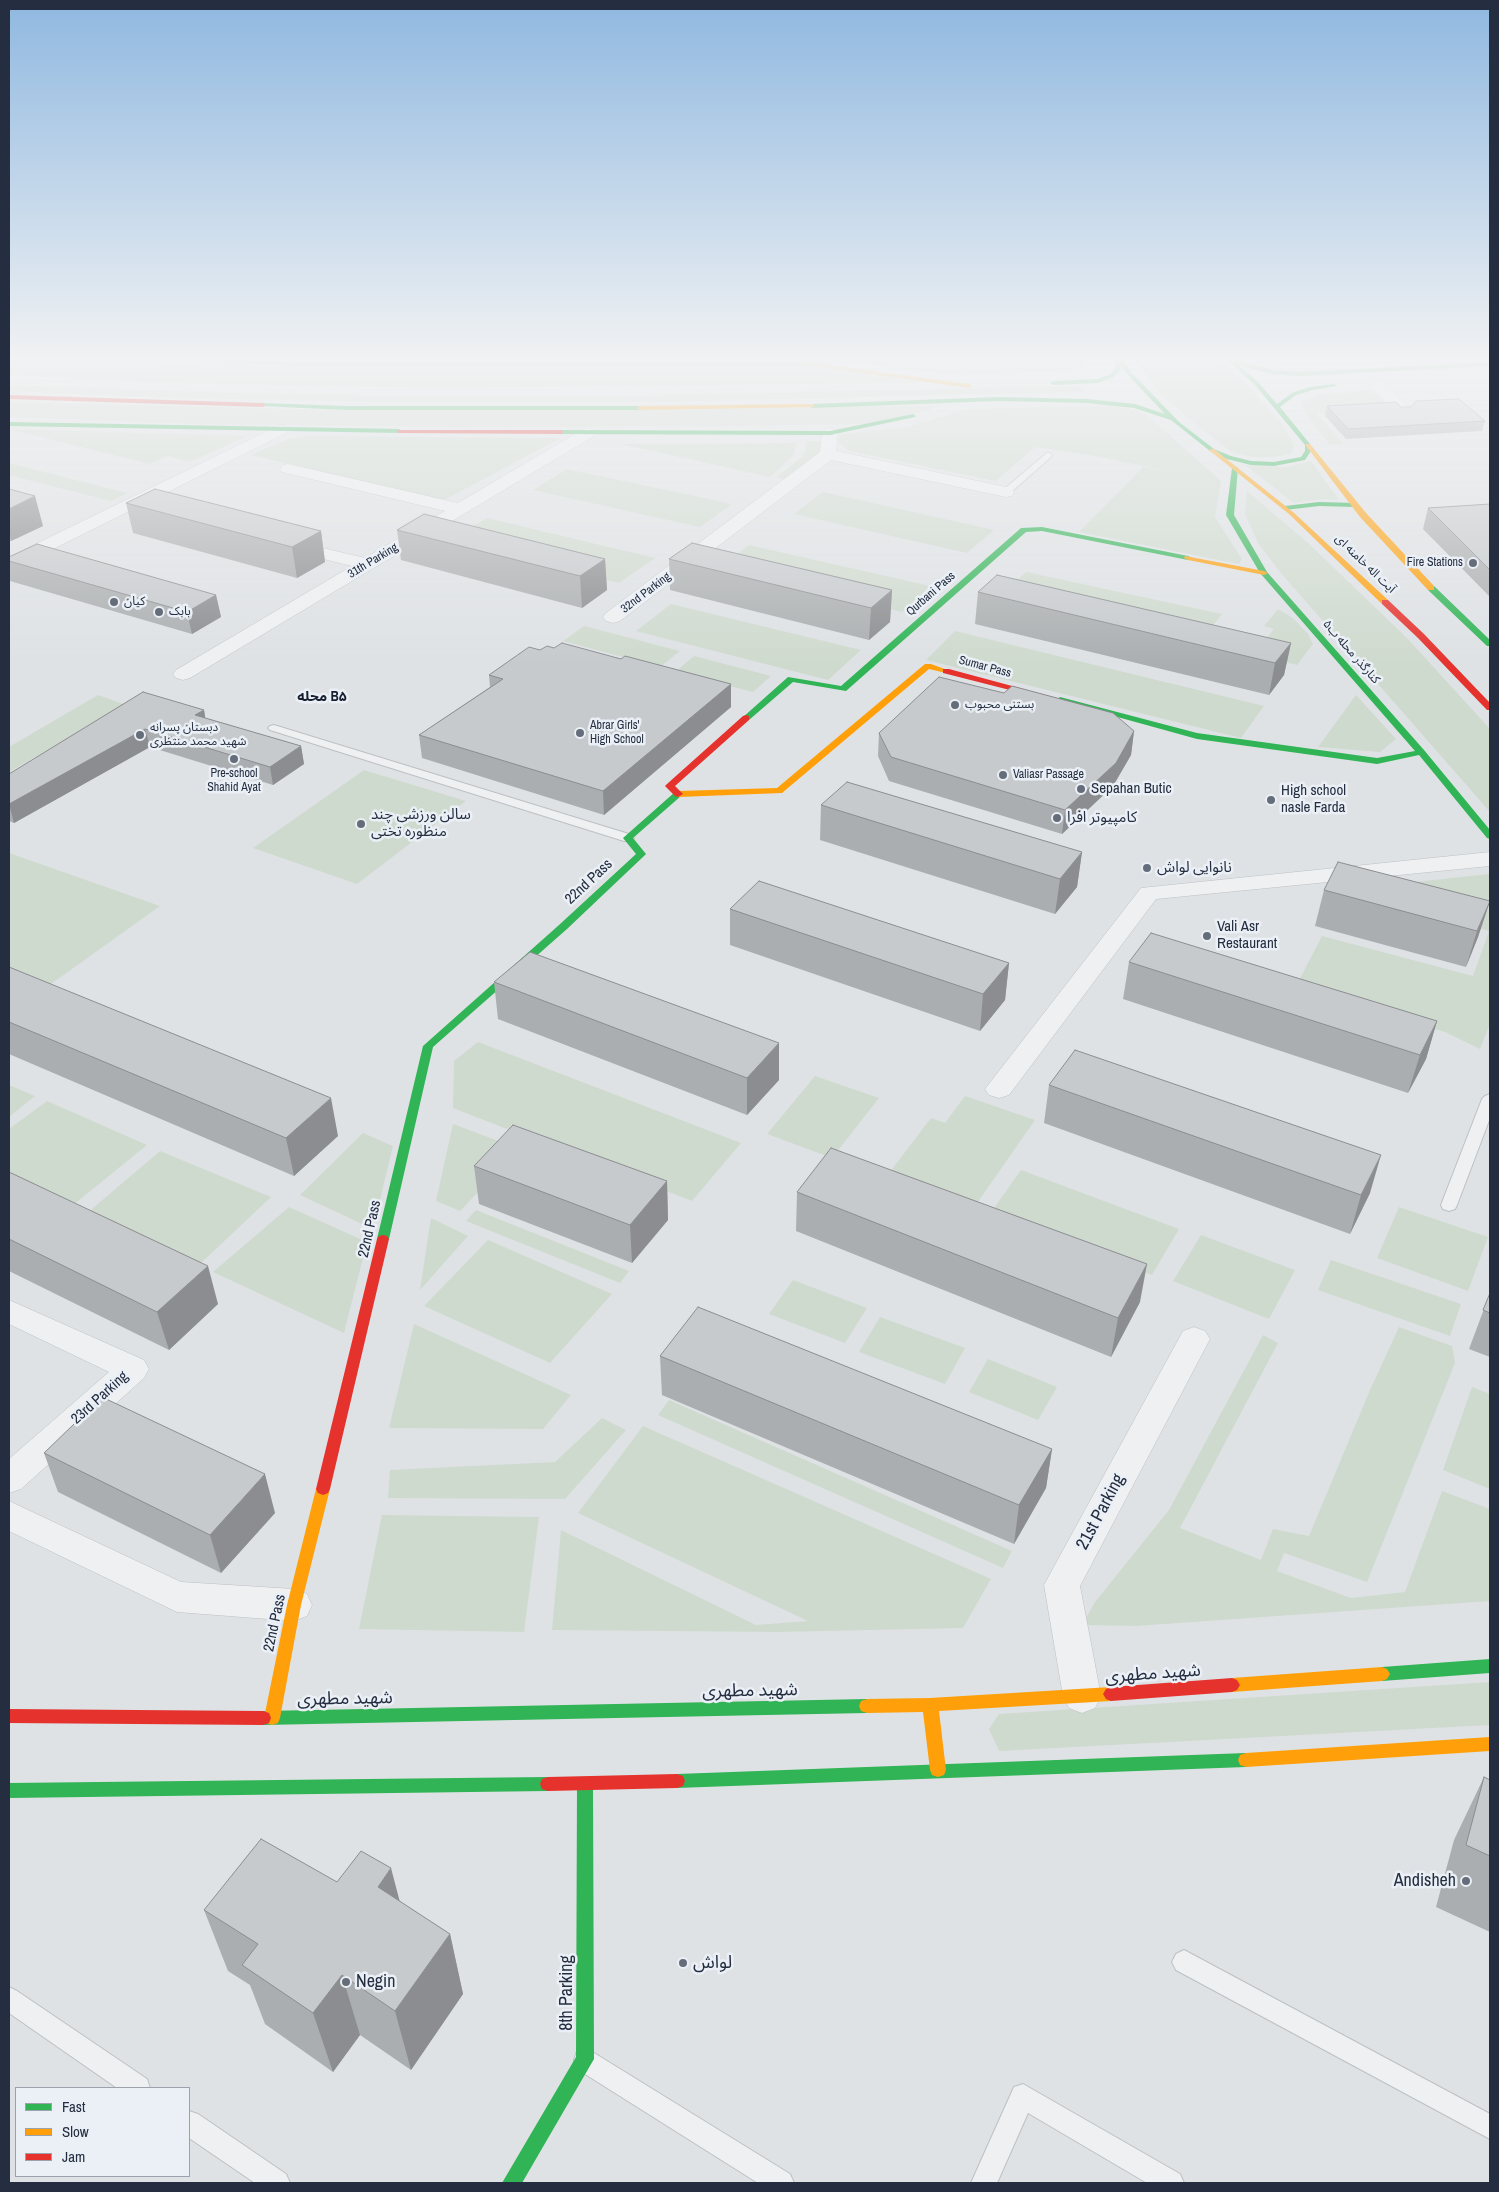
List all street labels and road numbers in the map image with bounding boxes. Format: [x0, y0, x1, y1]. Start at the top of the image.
street label: آیت اله خامنه ای [1332, 532, 1398, 596]
street label: 31th Parking [345, 540, 401, 582]
street label: Qurbani Pass [904, 569, 958, 619]
street label: 32nd Parking [618, 570, 674, 616]
street label: کنارگذر محله ب۵ [1319, 617, 1383, 687]
street label: Sumar Pass [957, 653, 1013, 681]
street label: 22nd Pass [562, 856, 616, 908]
street label: 22nd Pass [355, 1199, 385, 1259]
street label: 23rd Parking [68, 1368, 132, 1428]
street label: 21st Parking [1072, 1470, 1130, 1554]
street label: 22nd Pass [260, 1593, 290, 1653]
street label: شهید مطهری [1104, 1660, 1202, 1688]
street label: شهید مطهری [702, 1679, 798, 1703]
street label: شهید مطهری [297, 1687, 393, 1711]
street label: 8th Parking [556, 1955, 578, 2031]

